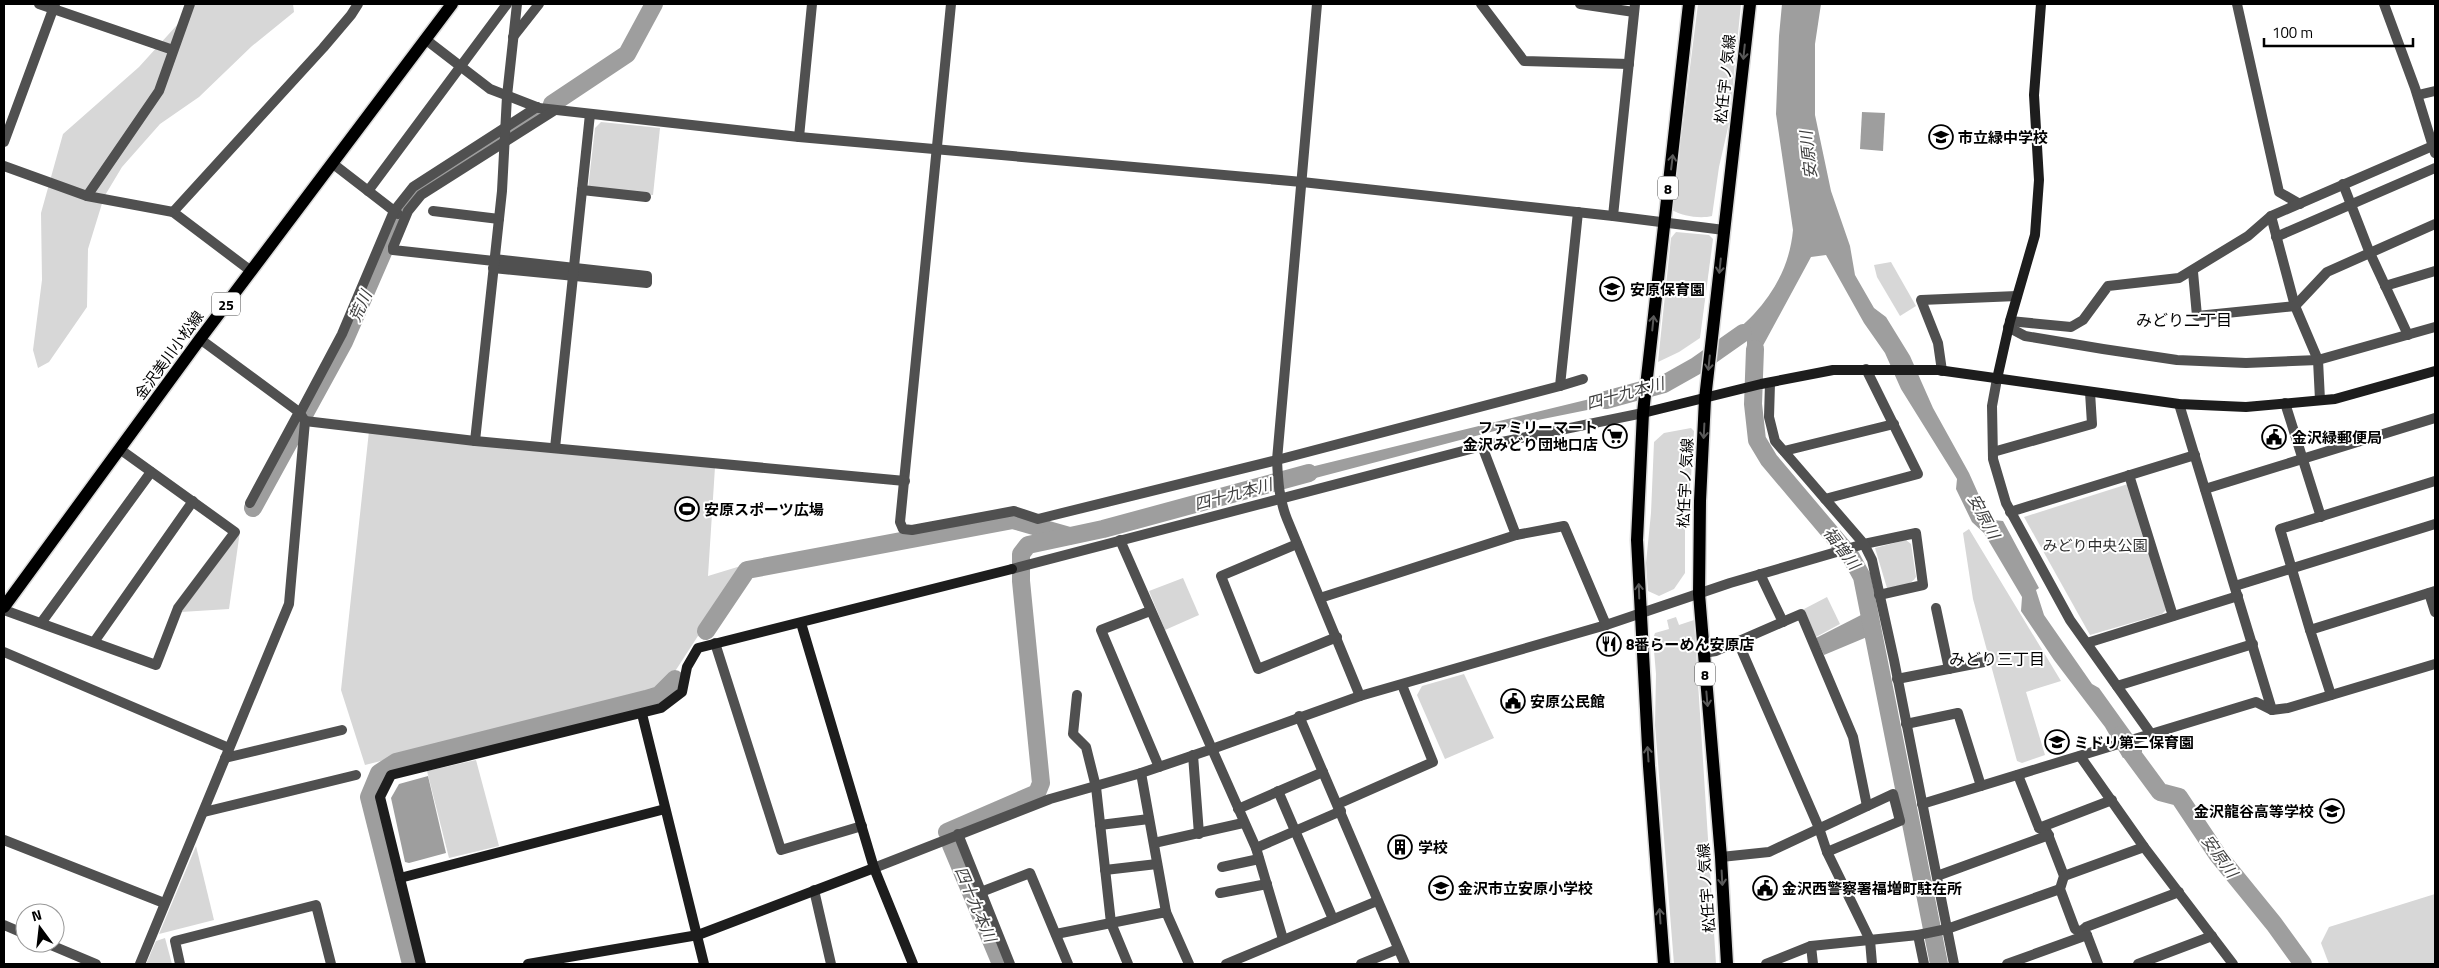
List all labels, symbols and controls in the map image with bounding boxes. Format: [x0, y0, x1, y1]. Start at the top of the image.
scale bar [2264, 15, 2413, 47]
text: 100 m [2272, 21, 2313, 44]
street label: 松任宇ノ気線 [1709, 33, 1741, 125]
one-way arrow [1739, 44, 1749, 60]
school or university icon: 市立緑中学校 [1928, 124, 1954, 150]
place label: 市立緑中学校 [1958, 126, 2048, 149]
water label: 安原川 [1793, 128, 1822, 180]
one-way arrow [1667, 154, 1677, 170]
road number: 8 [1658, 177, 1678, 200]
one-way arrow [1715, 258, 1725, 274]
school or university icon: 安原保育園 [1599, 276, 1625, 302]
place label: 安原保育園 [1630, 278, 1705, 301]
water label: 荒川 [343, 285, 378, 326]
road number: 25 [212, 292, 240, 316]
street label: 金沢美川小松線 [129, 306, 209, 404]
district label: みどり二丁目 [2136, 308, 2232, 332]
one-way arrow [1648, 315, 1658, 331]
one-way arrow [1704, 355, 1714, 371]
water label: 四十九本川 [1583, 371, 1669, 415]
place label: ファミリーマート 金沢みどり団地口店 [1463, 416, 1598, 456]
supermarket icon: ファミリーマート 金沢みどり団地口店 [1602, 423, 1628, 449]
one-way arrow [1699, 423, 1708, 439]
public building icon: 金沢緑郵便局 [2261, 424, 2287, 450]
place label: 金沢緑郵便局 [2292, 426, 2382, 449]
street label: 松任宇ノ気線 [1671, 437, 1699, 529]
water label: 四十九本川 [1191, 472, 1277, 516]
water label: 安原川 [1962, 489, 2007, 545]
sports icon: 安原スポーツ広場 [674, 496, 700, 522]
place label: 安原スポーツ広場 [704, 498, 824, 521]
water label: 福増川 [1818, 522, 1867, 576]
park label: みどり中央公園 [2042, 534, 2148, 557]
one-way arrow [1634, 584, 1644, 600]
restaurant icon: 8番らーめん安原店 [1596, 631, 1622, 657]
place label: 8番らーめん安原店 [1626, 633, 1754, 656]
district label: みどり三丁目 [1949, 647, 2045, 671]
road number: 8 [1695, 662, 1715, 686]
public building icon: 安原公民館 [1500, 688, 1526, 714]
place label: 安原公民館 [1530, 690, 1605, 713]
one-way arrow [1702, 690, 1712, 706]
school or university icon: ミドリ第二保育園 [2044, 729, 2070, 755]
place label: ミドリ第二保育園 [2074, 731, 2194, 754]
one-way arrow [1644, 746, 1653, 762]
school or university icon: 金沢龍谷高等学校 [2319, 798, 2345, 824]
place label: 金沢龍谷高等学校 [2194, 800, 2314, 823]
water label: 安原川 [2196, 830, 2245, 884]
building icon: 学校 [1387, 834, 1413, 860]
place label: 学校 [1418, 836, 1448, 859]
street label: 松任宇ノ気線 [1691, 842, 1721, 934]
water label: 四十九本川 [949, 862, 1003, 947]
one-way arrow [1717, 870, 1726, 886]
school or university icon: 金沢市立安原小学校 [1428, 875, 1454, 901]
public building icon: 金沢西警察署福増町駐在所 [1752, 875, 1778, 901]
place label: 金沢市立安原小学校 [1458, 877, 1593, 900]
place label: 金沢西警察署福増町駐在所 [1782, 877, 1962, 900]
north arrow [15, 903, 65, 953]
text: N [29, 904, 44, 926]
one-way arrow [1655, 908, 1665, 924]

